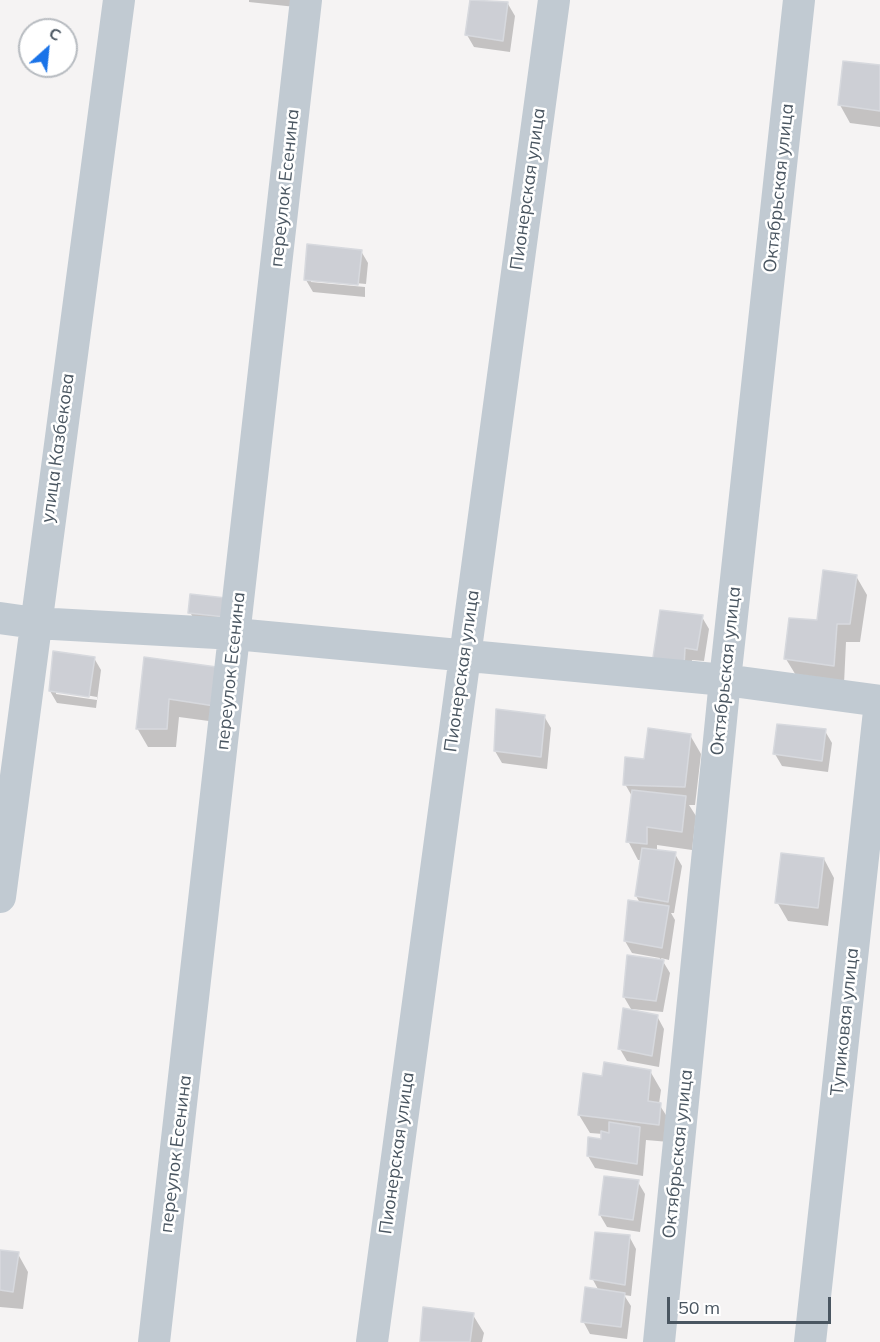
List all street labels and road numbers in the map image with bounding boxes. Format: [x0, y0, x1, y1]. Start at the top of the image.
street label: Октябрьская улица [759, 102, 799, 274]
street label: Пионерская улица [506, 107, 550, 271]
street label: переулок Есенина [266, 108, 304, 268]
street label: улица Казбекова [37, 372, 79, 524]
street label: Октябрьская улица [706, 585, 746, 757]
street label: Пионерская улица [440, 589, 484, 753]
street label: переулок Есенина [212, 591, 250, 751]
street label: Тупиковая улица [826, 947, 864, 1097]
street label: Октябрьская улица [658, 1068, 698, 1240]
street label: Пионерская улица [375, 1071, 419, 1235]
street label: переулок Есенина [156, 1074, 196, 1234]

